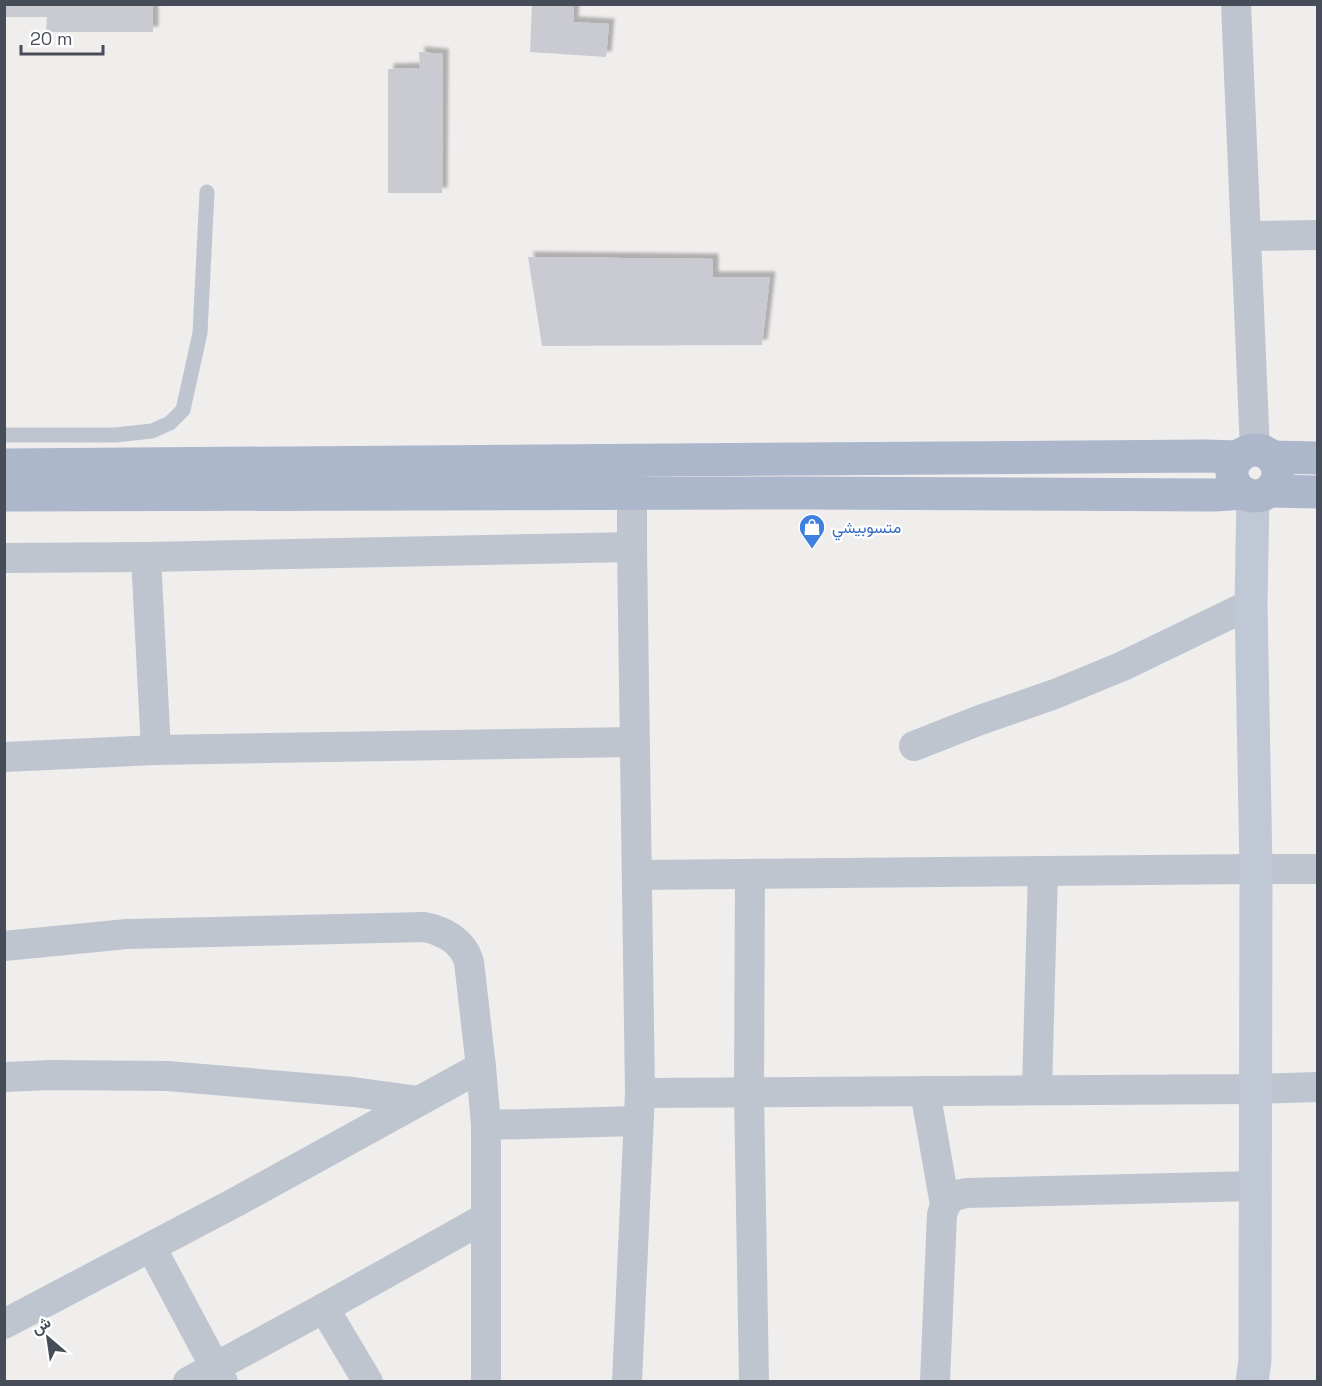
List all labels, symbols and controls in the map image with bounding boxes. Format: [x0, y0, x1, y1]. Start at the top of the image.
scale bar [21, 18, 104, 56]
text: 20 m [30, 27, 73, 50]
shop icon: متسوبيشي [797, 512, 827, 550]
place label: متسوبيشي [832, 517, 901, 541]
north arrow [18, 1308, 78, 1368]
text: ش [27, 1311, 54, 1339]

